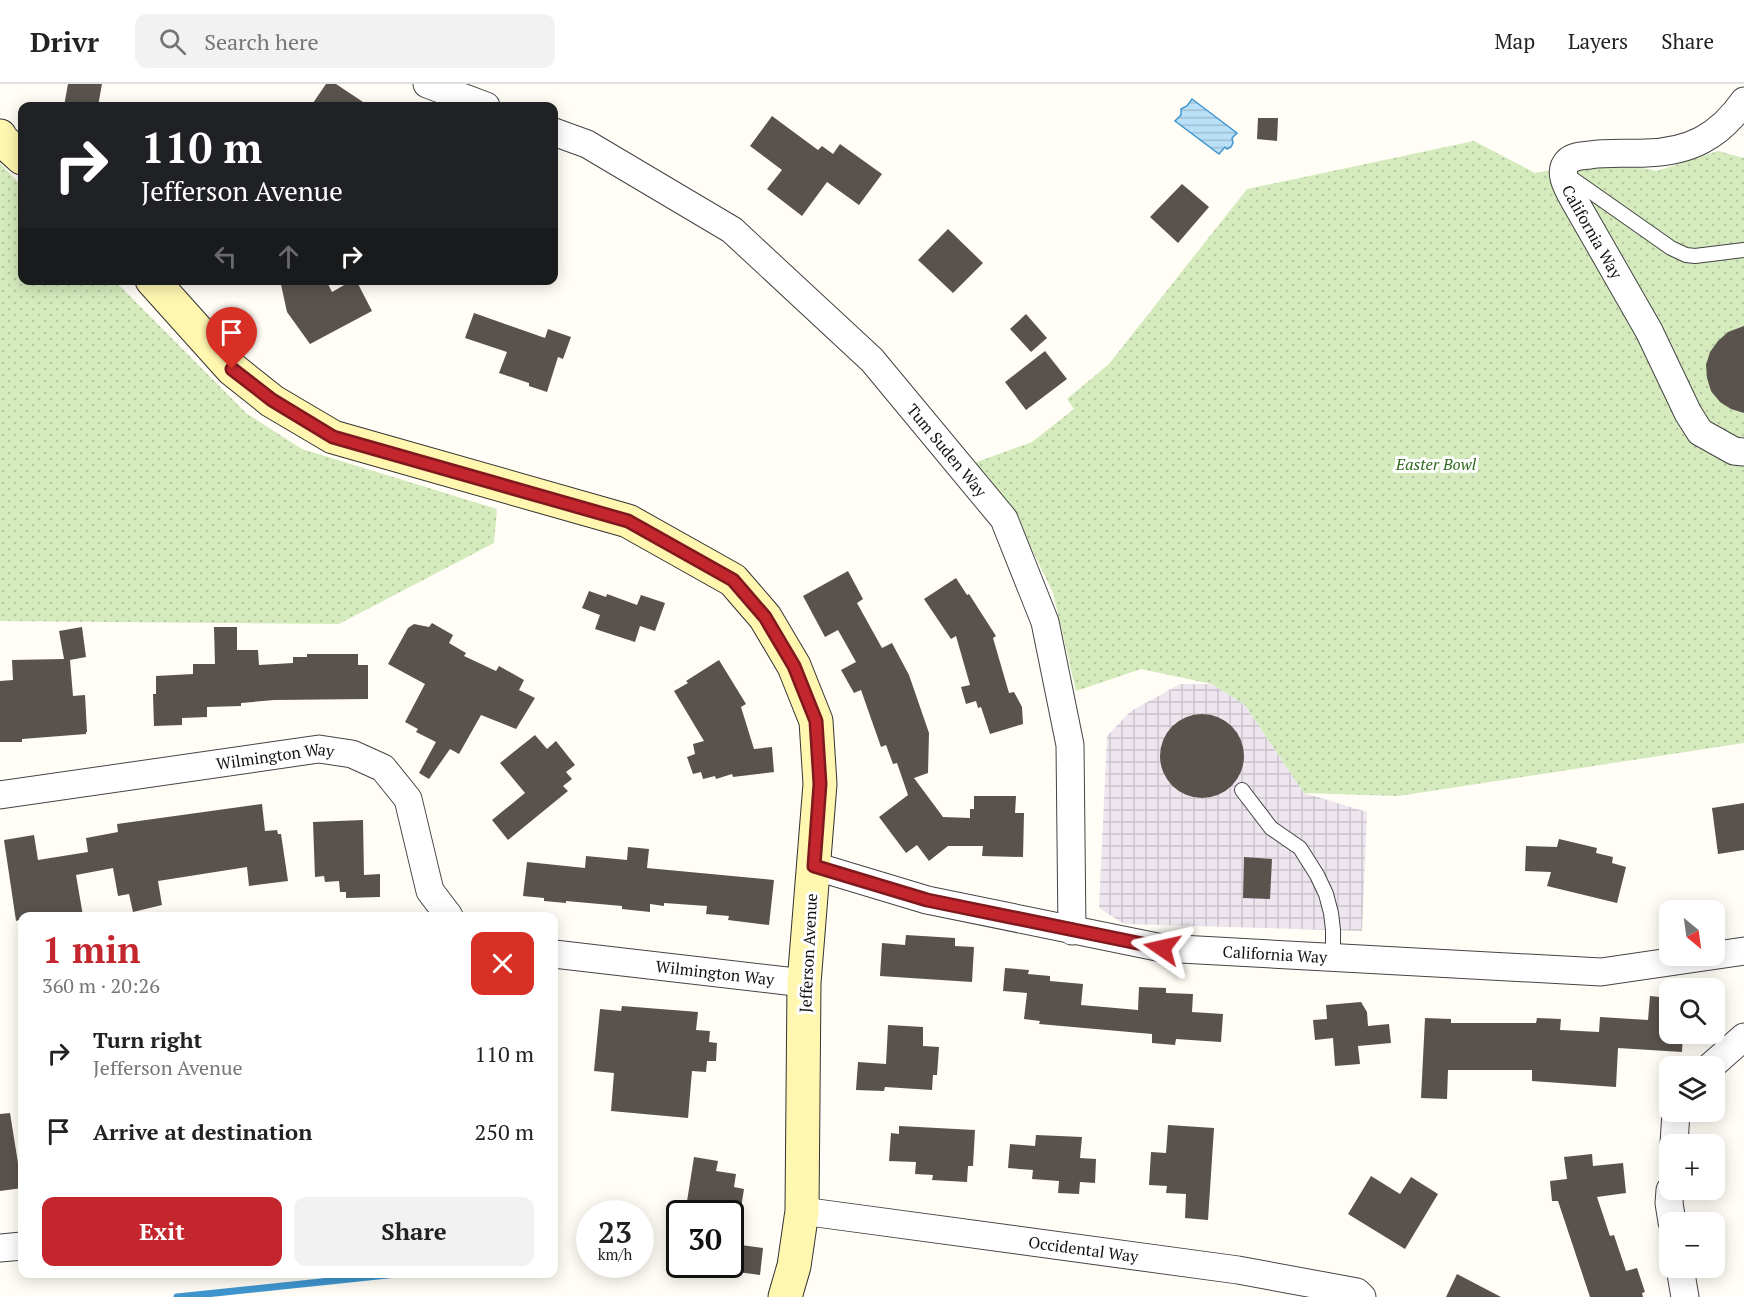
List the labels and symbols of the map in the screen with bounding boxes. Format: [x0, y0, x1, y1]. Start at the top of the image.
street label: California Way [1557, 181, 1628, 283]
pin [206, 307, 257, 369]
street label: Tum Suden Way [902, 399, 993, 502]
park label: Easter Bowl [1395, 453, 1477, 475]
street label: Wilmington Way [214, 738, 337, 775]
street label: Jefferson Avenue [794, 893, 822, 1013]
north arrow [1659, 900, 1725, 966]
position arrow [1130, 916, 1194, 980]
street label: California Way [1222, 940, 1329, 968]
street label: Wilmington Way [654, 955, 776, 991]
speed limit sign: 30 [666, 1200, 744, 1278]
street label: Occidental Way [1027, 1231, 1141, 1268]

